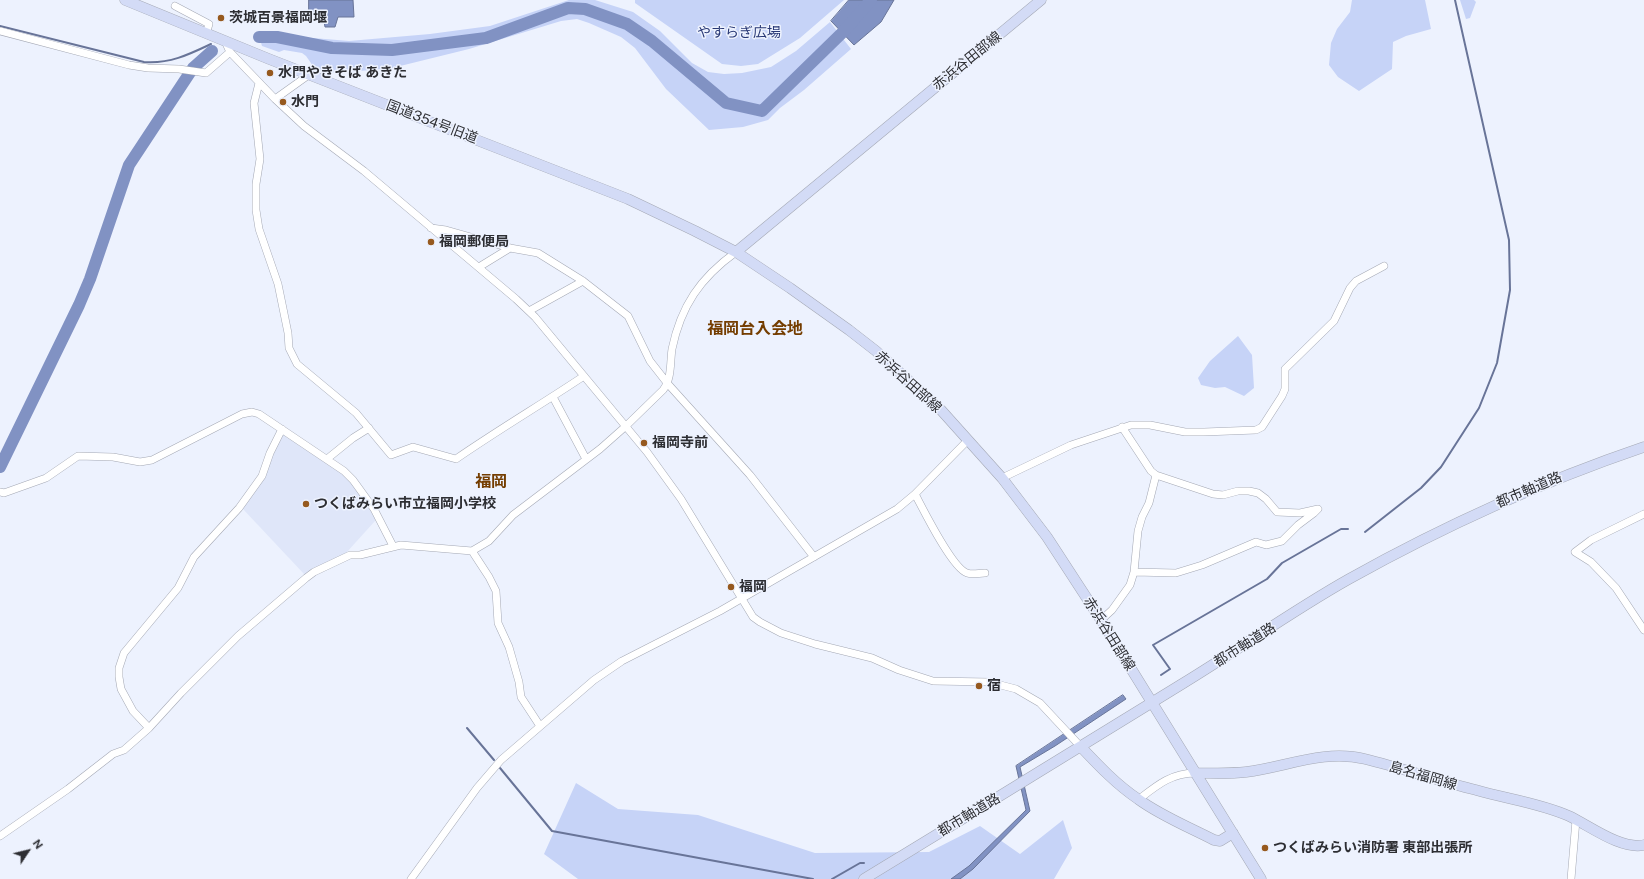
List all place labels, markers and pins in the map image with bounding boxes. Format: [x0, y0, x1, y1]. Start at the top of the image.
place label: 茨城百景福岡堰 [229, 10, 327, 26]
marker: 茨城百景福岡堰 [216, 13, 226, 23]
place label: 水門やきそば あきた [278, 65, 407, 81]
marker: 水門やきそば あきた [265, 68, 275, 78]
place label: 水門 [291, 94, 319, 110]
marker: 水門 [278, 97, 288, 107]
place label: 福岡郵便局 [439, 234, 509, 250]
marker: 福岡郵便局 [426, 237, 436, 247]
place label: 福岡寺前 [652, 435, 708, 451]
marker: 福岡寺前 [639, 438, 649, 448]
place label: つくばみらい市立福岡小学校 [314, 496, 496, 512]
marker: つくばみらい市立福岡小学校 [301, 499, 311, 509]
place label: 福岡 [739, 579, 767, 595]
marker: 福岡 [726, 582, 736, 592]
place label: 宿 [987, 678, 1001, 694]
marker: 宿 [974, 681, 984, 691]
place label: つくばみらい消防署 東部出張所 [1273, 840, 1472, 856]
marker: つくばみらい消防署 東部出張所 [1260, 843, 1270, 853]

